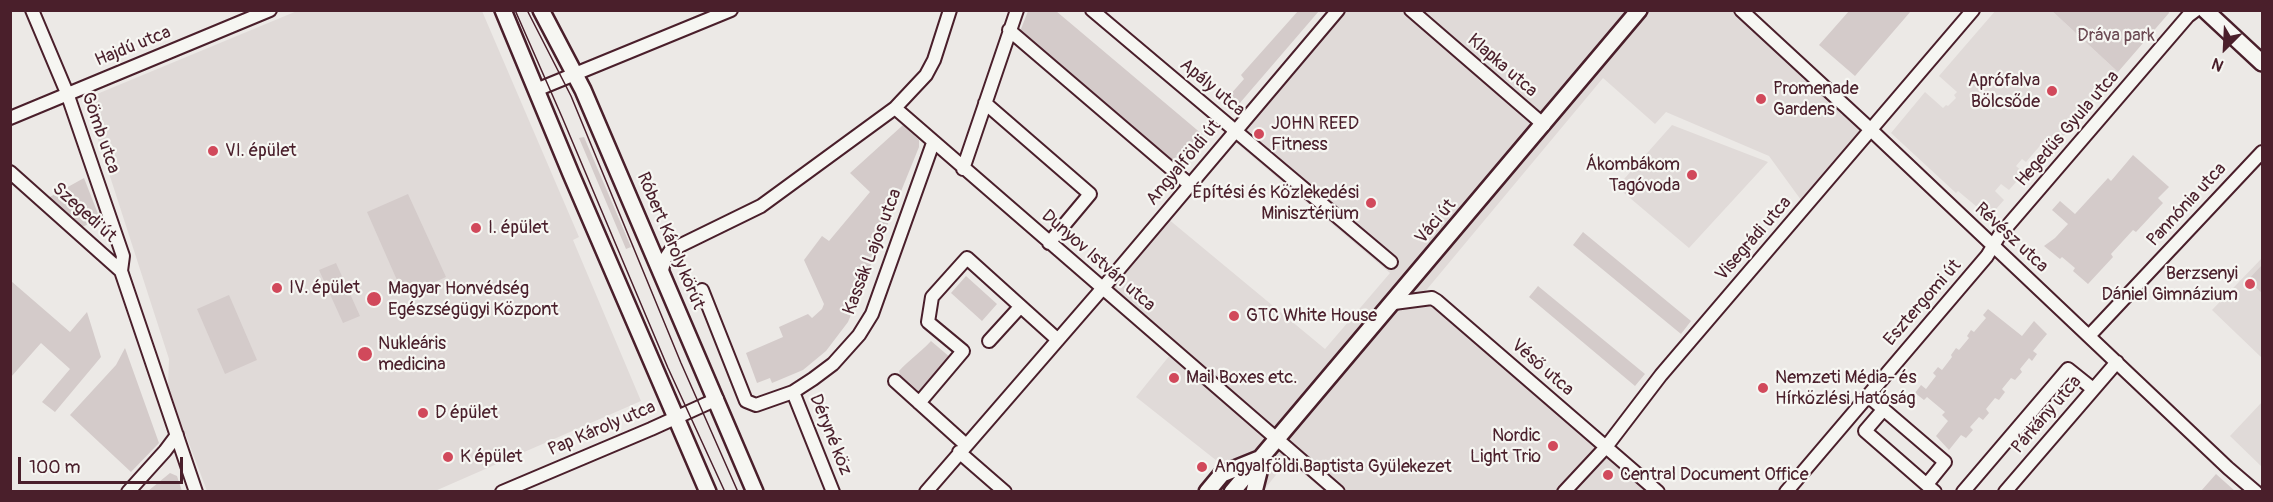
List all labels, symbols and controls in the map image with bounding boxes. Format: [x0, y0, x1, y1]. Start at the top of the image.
north arrow [2195, 18, 2255, 78]
street label: Hajdú utca [92, 22, 174, 72]
park label: Dráva park [2077, 25, 2155, 47]
street label: Klapka utca [1463, 30, 1541, 102]
text: N [2209, 53, 2227, 76]
street label: Apály utca [1175, 55, 1249, 121]
street label: Hegedűs Gyula utca [2012, 67, 2124, 191]
place label: Aprófalva Bölcsőde [1968, 70, 2040, 112]
place label: Promenade Gardens [1773, 78, 1859, 121]
marker: Aprófalva Bölcsőde [2045, 84, 2059, 98]
street label: Gömb utca [76, 90, 124, 176]
marker: Promenade Gardens [1754, 92, 1768, 106]
place label: JOHN REED Fitness [1271, 113, 1359, 156]
street label: Angyalföldi út [1142, 116, 1226, 210]
marker: JOHN REED Fitness [1252, 127, 1266, 141]
place label: VI. épület [225, 140, 297, 162]
marker: VI. épület [206, 144, 220, 158]
place label: Ákombákom Tagóvoda [1585, 154, 1680, 196]
street label: Pannónia utca [2143, 159, 2231, 251]
marker: Ákombákom Tagóvoda [1685, 168, 1699, 182]
street label: Róbert Károly körút [631, 169, 709, 313]
street label: Szegedi út [47, 178, 121, 248]
place label: Építési és Közlekedési Minisztérium [1193, 182, 1359, 224]
street label: Kassák Lajos utca [839, 186, 907, 318]
street label: Visegrádi utca [1712, 192, 1796, 286]
street label: Váci út [1411, 195, 1461, 249]
marker: Építési és Közlekedési Minisztérium [1364, 196, 1378, 210]
street label: Révész utca [1970, 198, 2052, 278]
street label: Dunyov István utca [1037, 206, 1159, 316]
place label: I. épület [488, 217, 549, 239]
marker: I. épület [469, 221, 483, 235]
street label: Esztergomi út [1880, 255, 1966, 351]
place label: Berzsenyi Dániel Gimnázium [2101, 263, 2238, 306]
place label: IV. épület [289, 277, 360, 299]
marker: Berzsenyi Dániel Gimnázium [2243, 277, 2257, 291]
place label: Magyar Honvédség Egészségügyi Központ [388, 278, 559, 320]
marker: IV. épület [270, 281, 284, 295]
marker: Magyar Honvédség Egészségügyi Központ [365, 290, 383, 308]
place label: GTC White House [1246, 305, 1377, 327]
marker: GTC White House [1227, 309, 1241, 323]
place label: Nukleáris medicina [378, 333, 446, 376]
street label: Véső utca [1506, 335, 1578, 401]
marker: Nukleáris medicina [356, 345, 374, 363]
place label: Mail Boxes etc. [1186, 367, 1297, 389]
place label: Nemzeti Média- és Hírközlési Hatóság [1775, 367, 1917, 410]
marker: Mail Boxes etc. [1167, 371, 1181, 385]
street label: Párkány utca [2007, 372, 2087, 458]
marker: Nemzeti Média- és Hírközlési Hatóság [1756, 381, 1770, 395]
street label: Déryné köz [804, 391, 856, 479]
street label: Pap Károly utca [545, 397, 659, 461]
place label: D épület [435, 402, 498, 424]
marker: D épület [416, 406, 430, 420]
place label: Nordic Light Trio [1470, 425, 1541, 468]
marker: Nordic Light Trio [1546, 439, 1560, 453]
scale bar [21, 445, 186, 483]
place label: K épület [460, 446, 523, 468]
marker: K épület [441, 450, 455, 464]
text: 100 m [29, 456, 81, 479]
place label: Angyalföldi Baptista Gyülekezet [1214, 456, 1452, 478]
marker: Angyalföldi Baptista Gyülekezet [1195, 460, 1209, 474]
place label: Central Document Office [1620, 464, 1809, 486]
marker: Central Document Office [1601, 468, 1615, 482]

